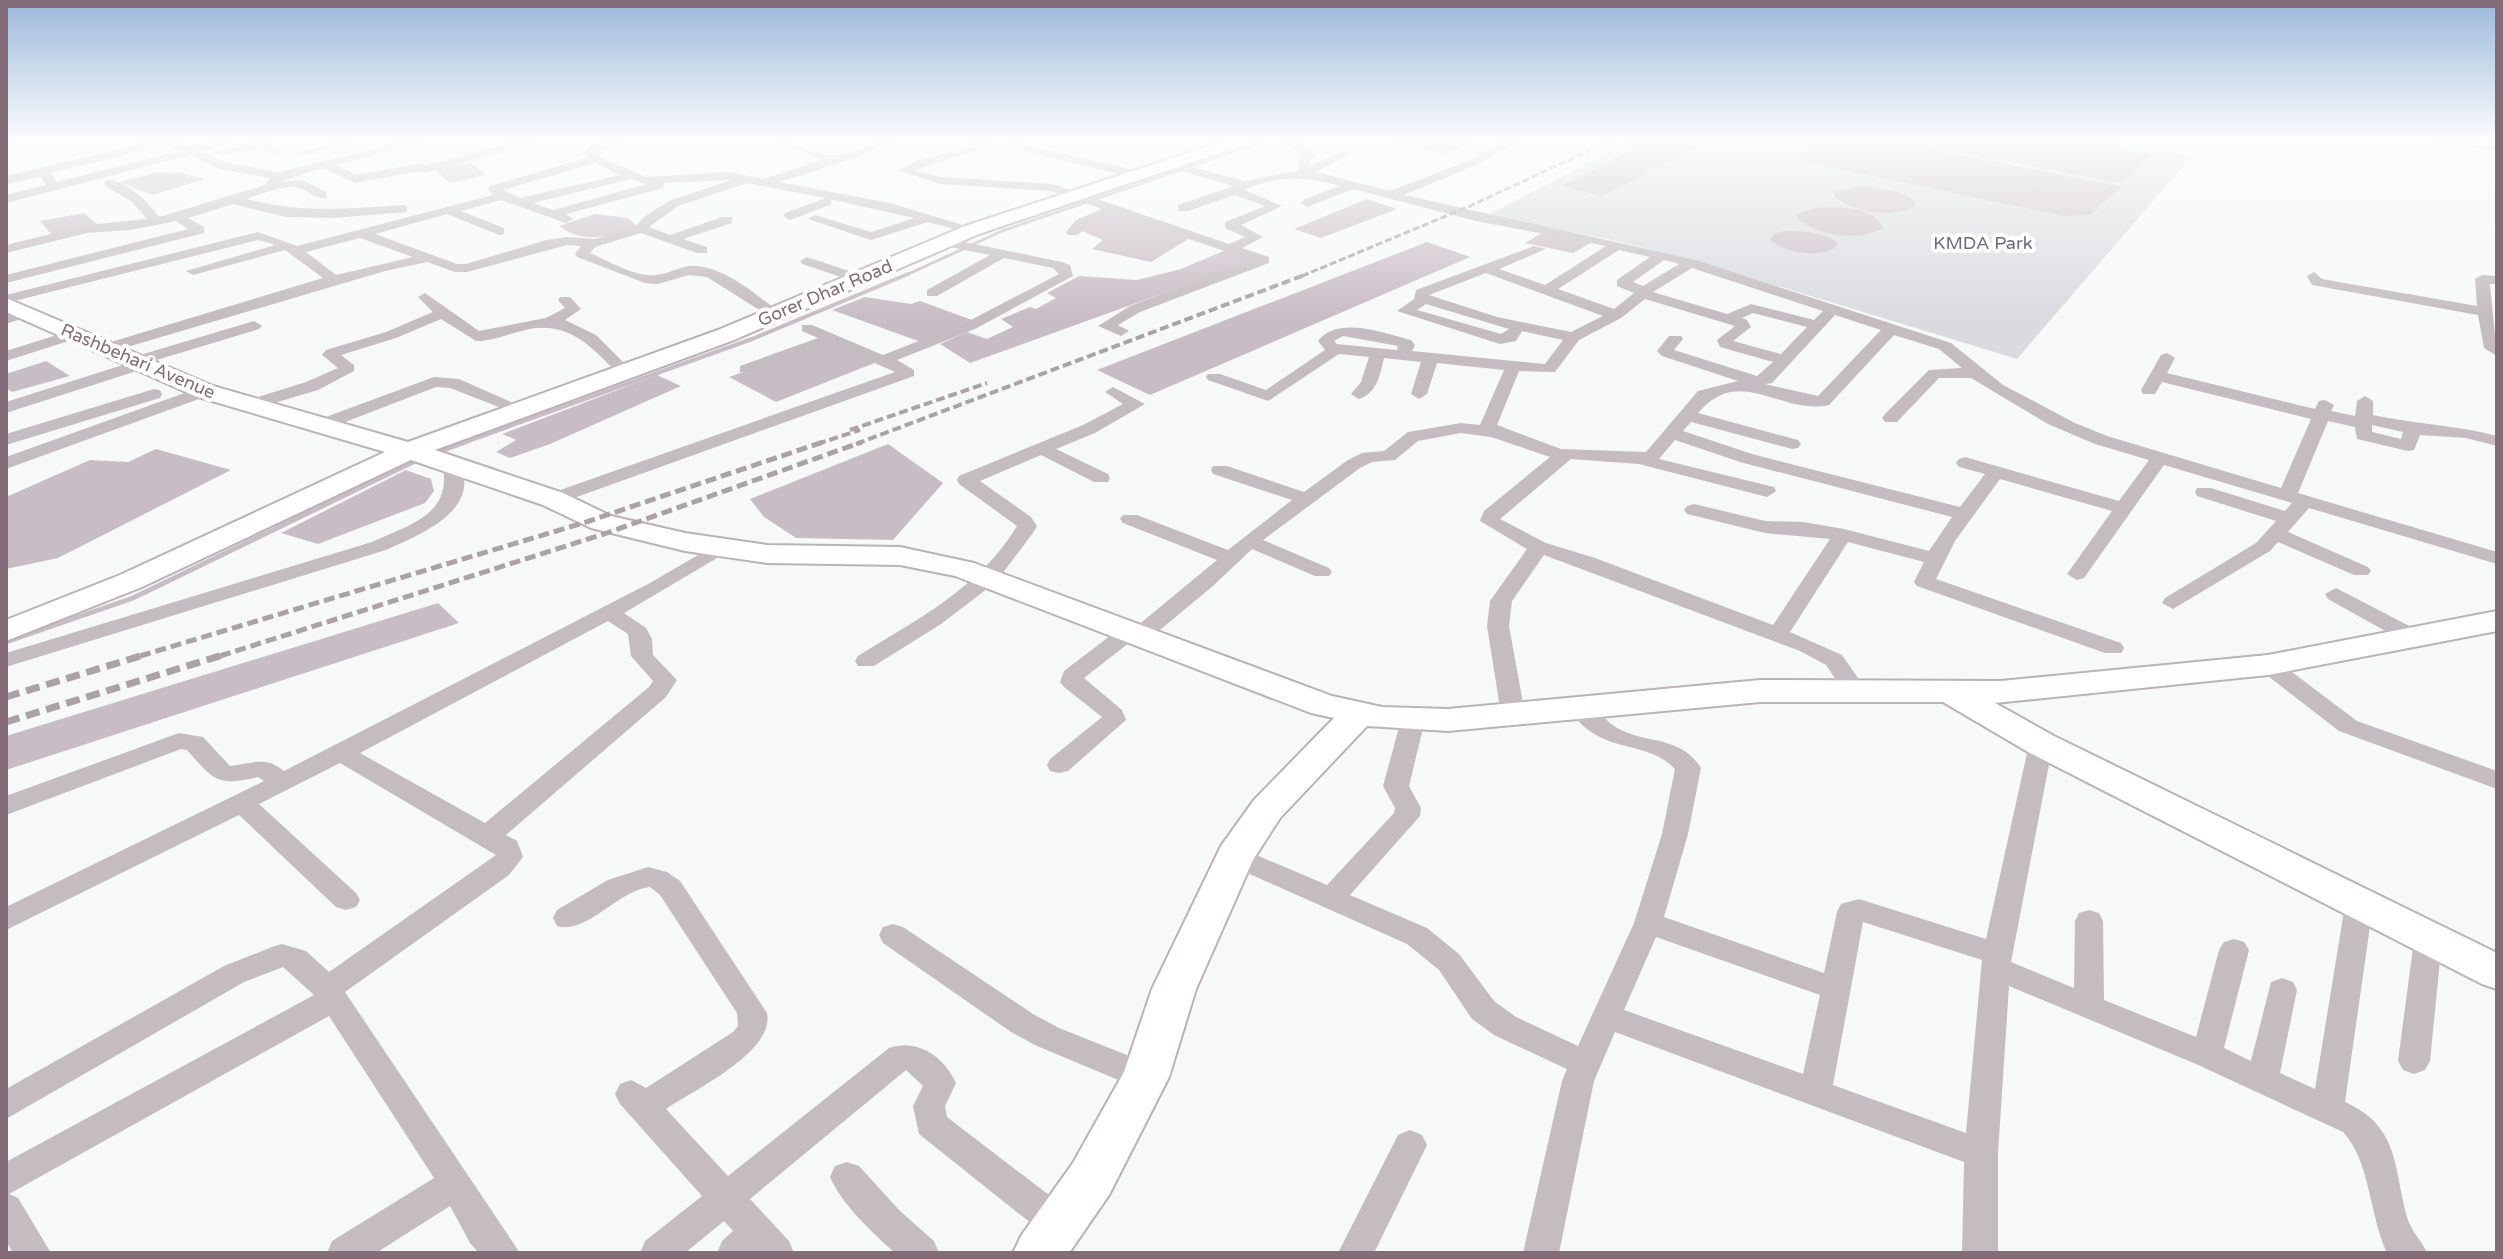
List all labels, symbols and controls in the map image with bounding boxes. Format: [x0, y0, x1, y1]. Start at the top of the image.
park label: KMDA Park [1933, 232, 2033, 254]
street label: Gorer Dhar Road [754, 255, 896, 331]
street label: Rashbehari Avenue [57, 319, 219, 403]

